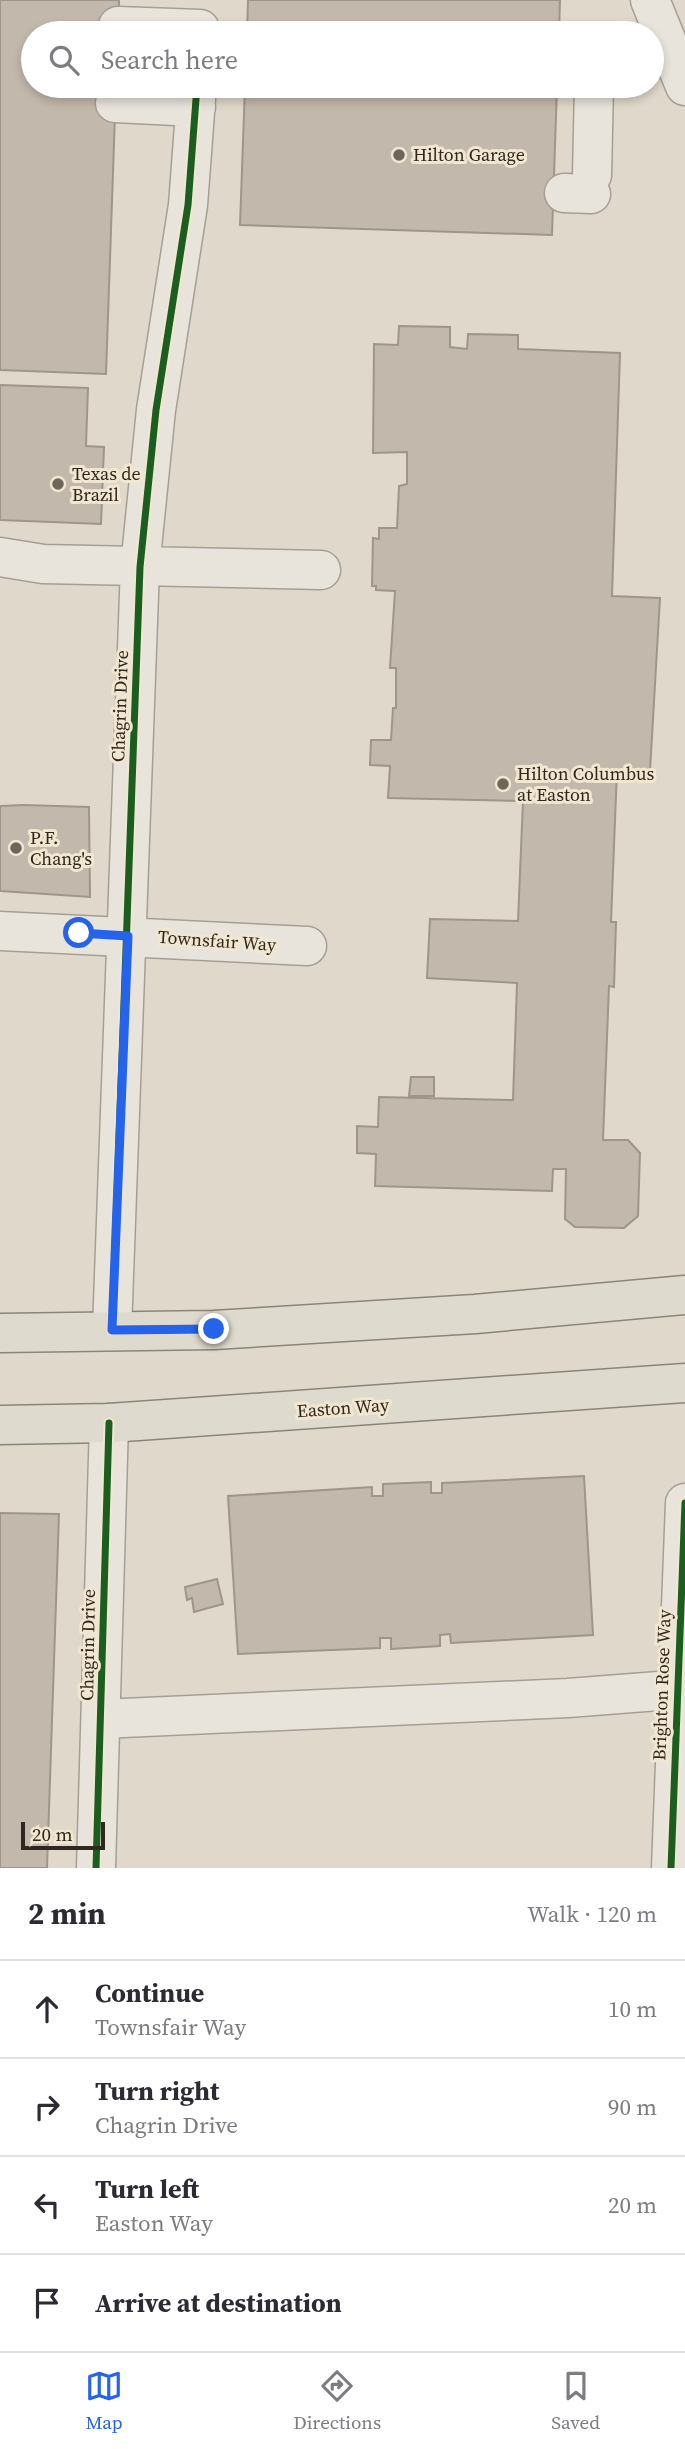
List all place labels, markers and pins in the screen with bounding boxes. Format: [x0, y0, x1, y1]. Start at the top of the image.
place label: Hilton Garage [413, 142, 525, 167]
marker: Hilton Garage [391, 147, 407, 163]
place label: Texas de Brazil [72, 461, 141, 507]
marker: Texas de Brazil [50, 476, 66, 492]
place label: Hilton Columbus at Easton [517, 761, 654, 807]
marker: Hilton Columbus at Easton [495, 776, 511, 792]
place label: P.F. Chang's [30, 825, 92, 871]
marker: P.F. Chang's [8, 840, 24, 856]

